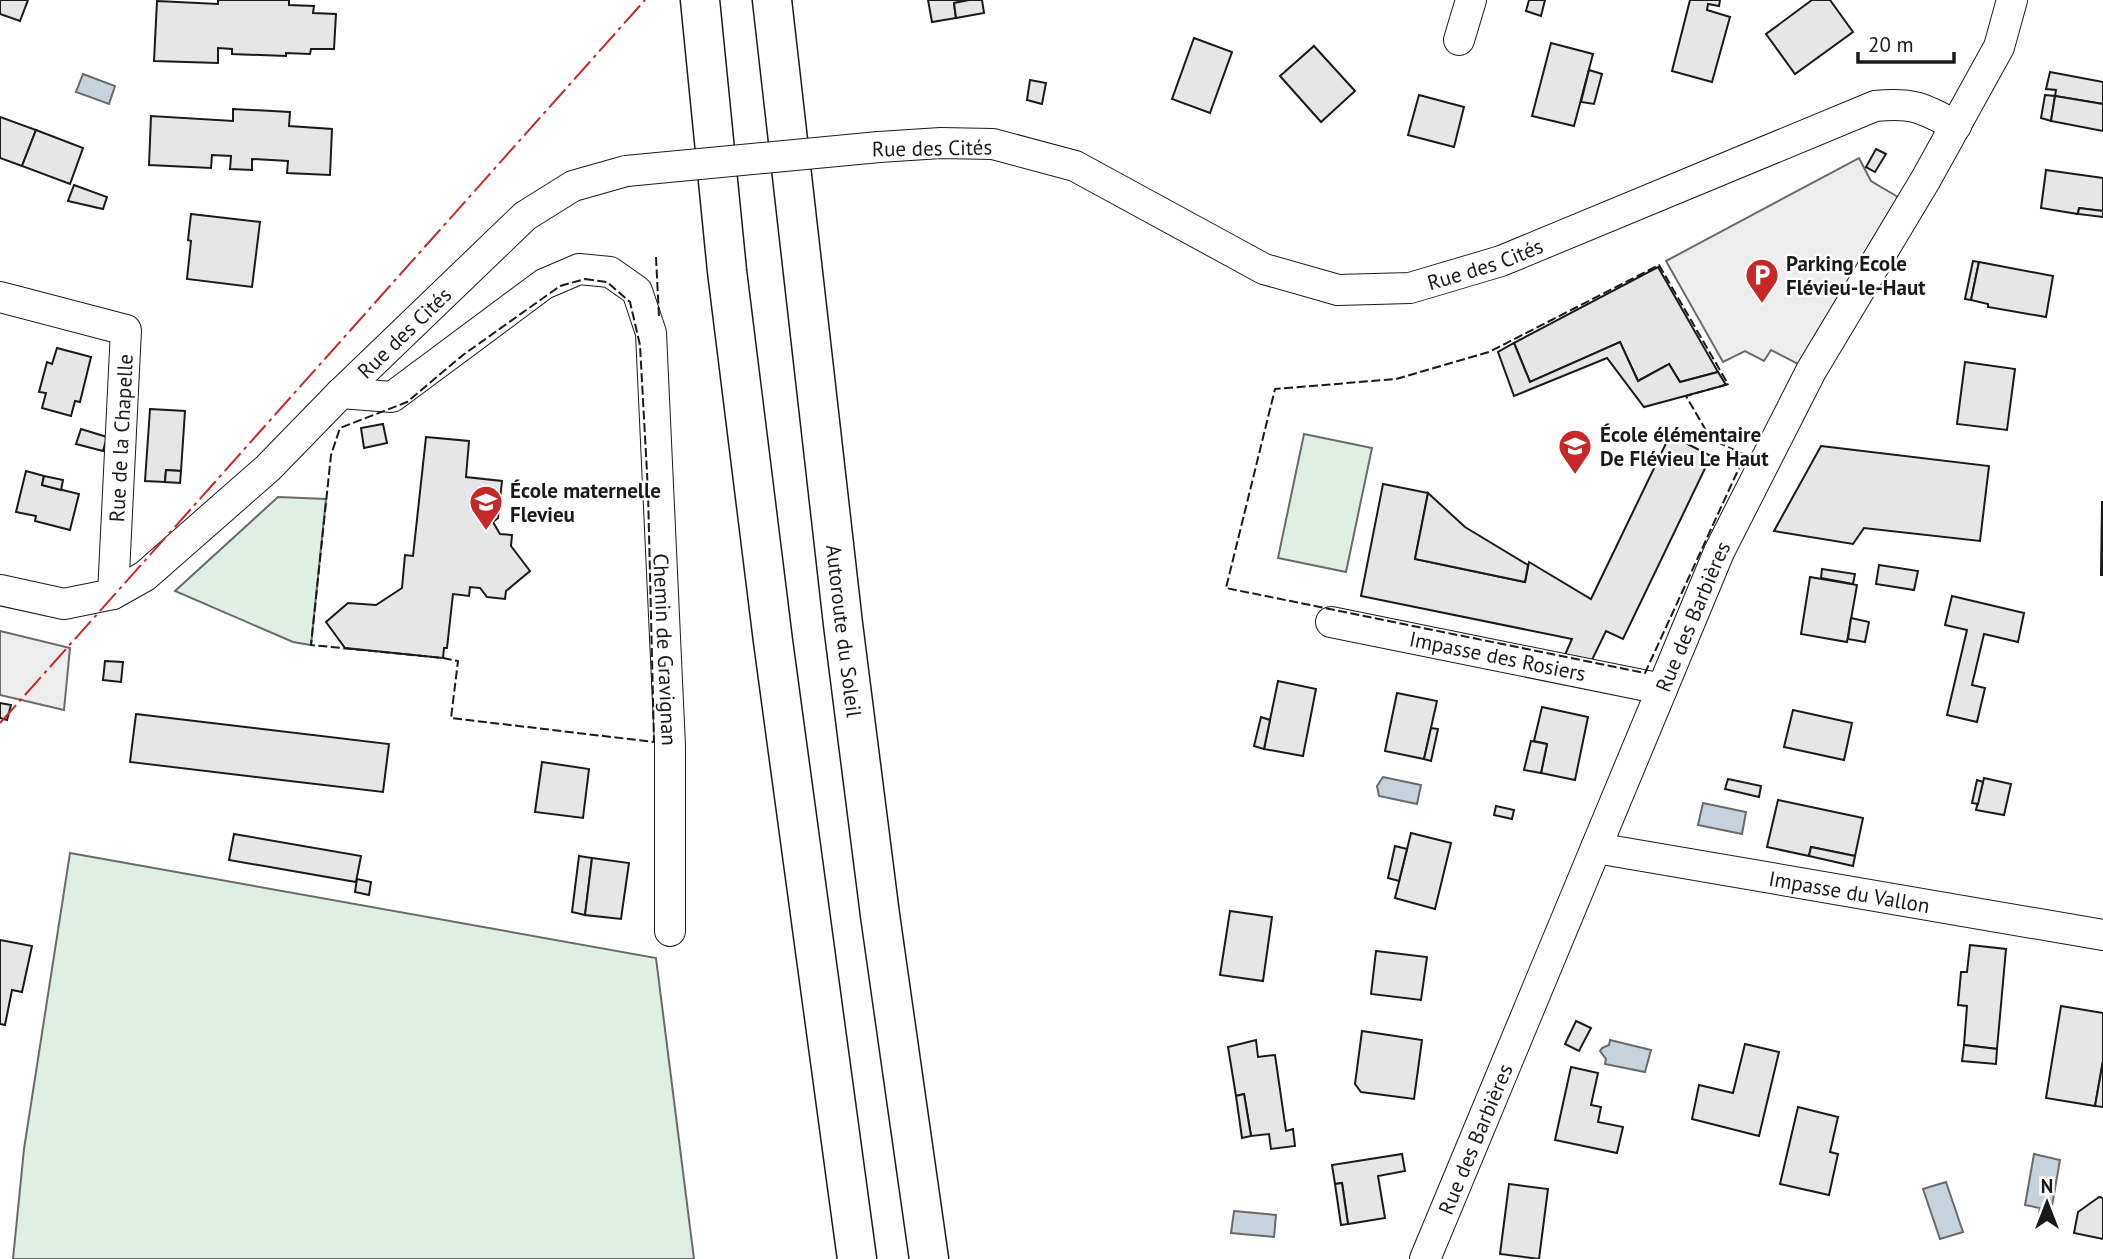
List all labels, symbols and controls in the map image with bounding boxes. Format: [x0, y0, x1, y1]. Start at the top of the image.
scale bar [1858, 21, 1954, 65]
text: 20 m [1868, 31, 1914, 58]
street label: Rue des Cités [872, 133, 992, 163]
street label: Rue des Cités [1424, 232, 1547, 296]
place label: Parking Ecole Flévieu-le-Haut [1786, 250, 1926, 301]
parking icon: Parking Ecole Flévieu-le-Haut [1743, 256, 1781, 305]
street label: Rue des Cités [351, 281, 457, 384]
street label: Rue de la Chapelle [103, 353, 139, 523]
place label: École élémentaire De Flévieu Le Haut [1600, 421, 1769, 472]
school or university icon: École élémentaire De Flévieu Le Haut [1556, 427, 1594, 476]
place label: École maternelle Flevieu [510, 477, 661, 528]
school or university icon: École maternelle Flevieu [467, 483, 505, 532]
street label: Rue des Barbières [1649, 536, 1736, 696]
street label: Autoroute du Soleil [821, 543, 868, 719]
street label: Chemin de Gravignan [648, 553, 683, 746]
street label: Impasse des Rosiers [1407, 625, 1588, 687]
street label: Impasse du Vallon [1767, 864, 1932, 919]
street label: Rue des Barbières [1432, 1060, 1518, 1218]
north arrow [2012, 1168, 2082, 1238]
text: N [2041, 1174, 2053, 1198]

